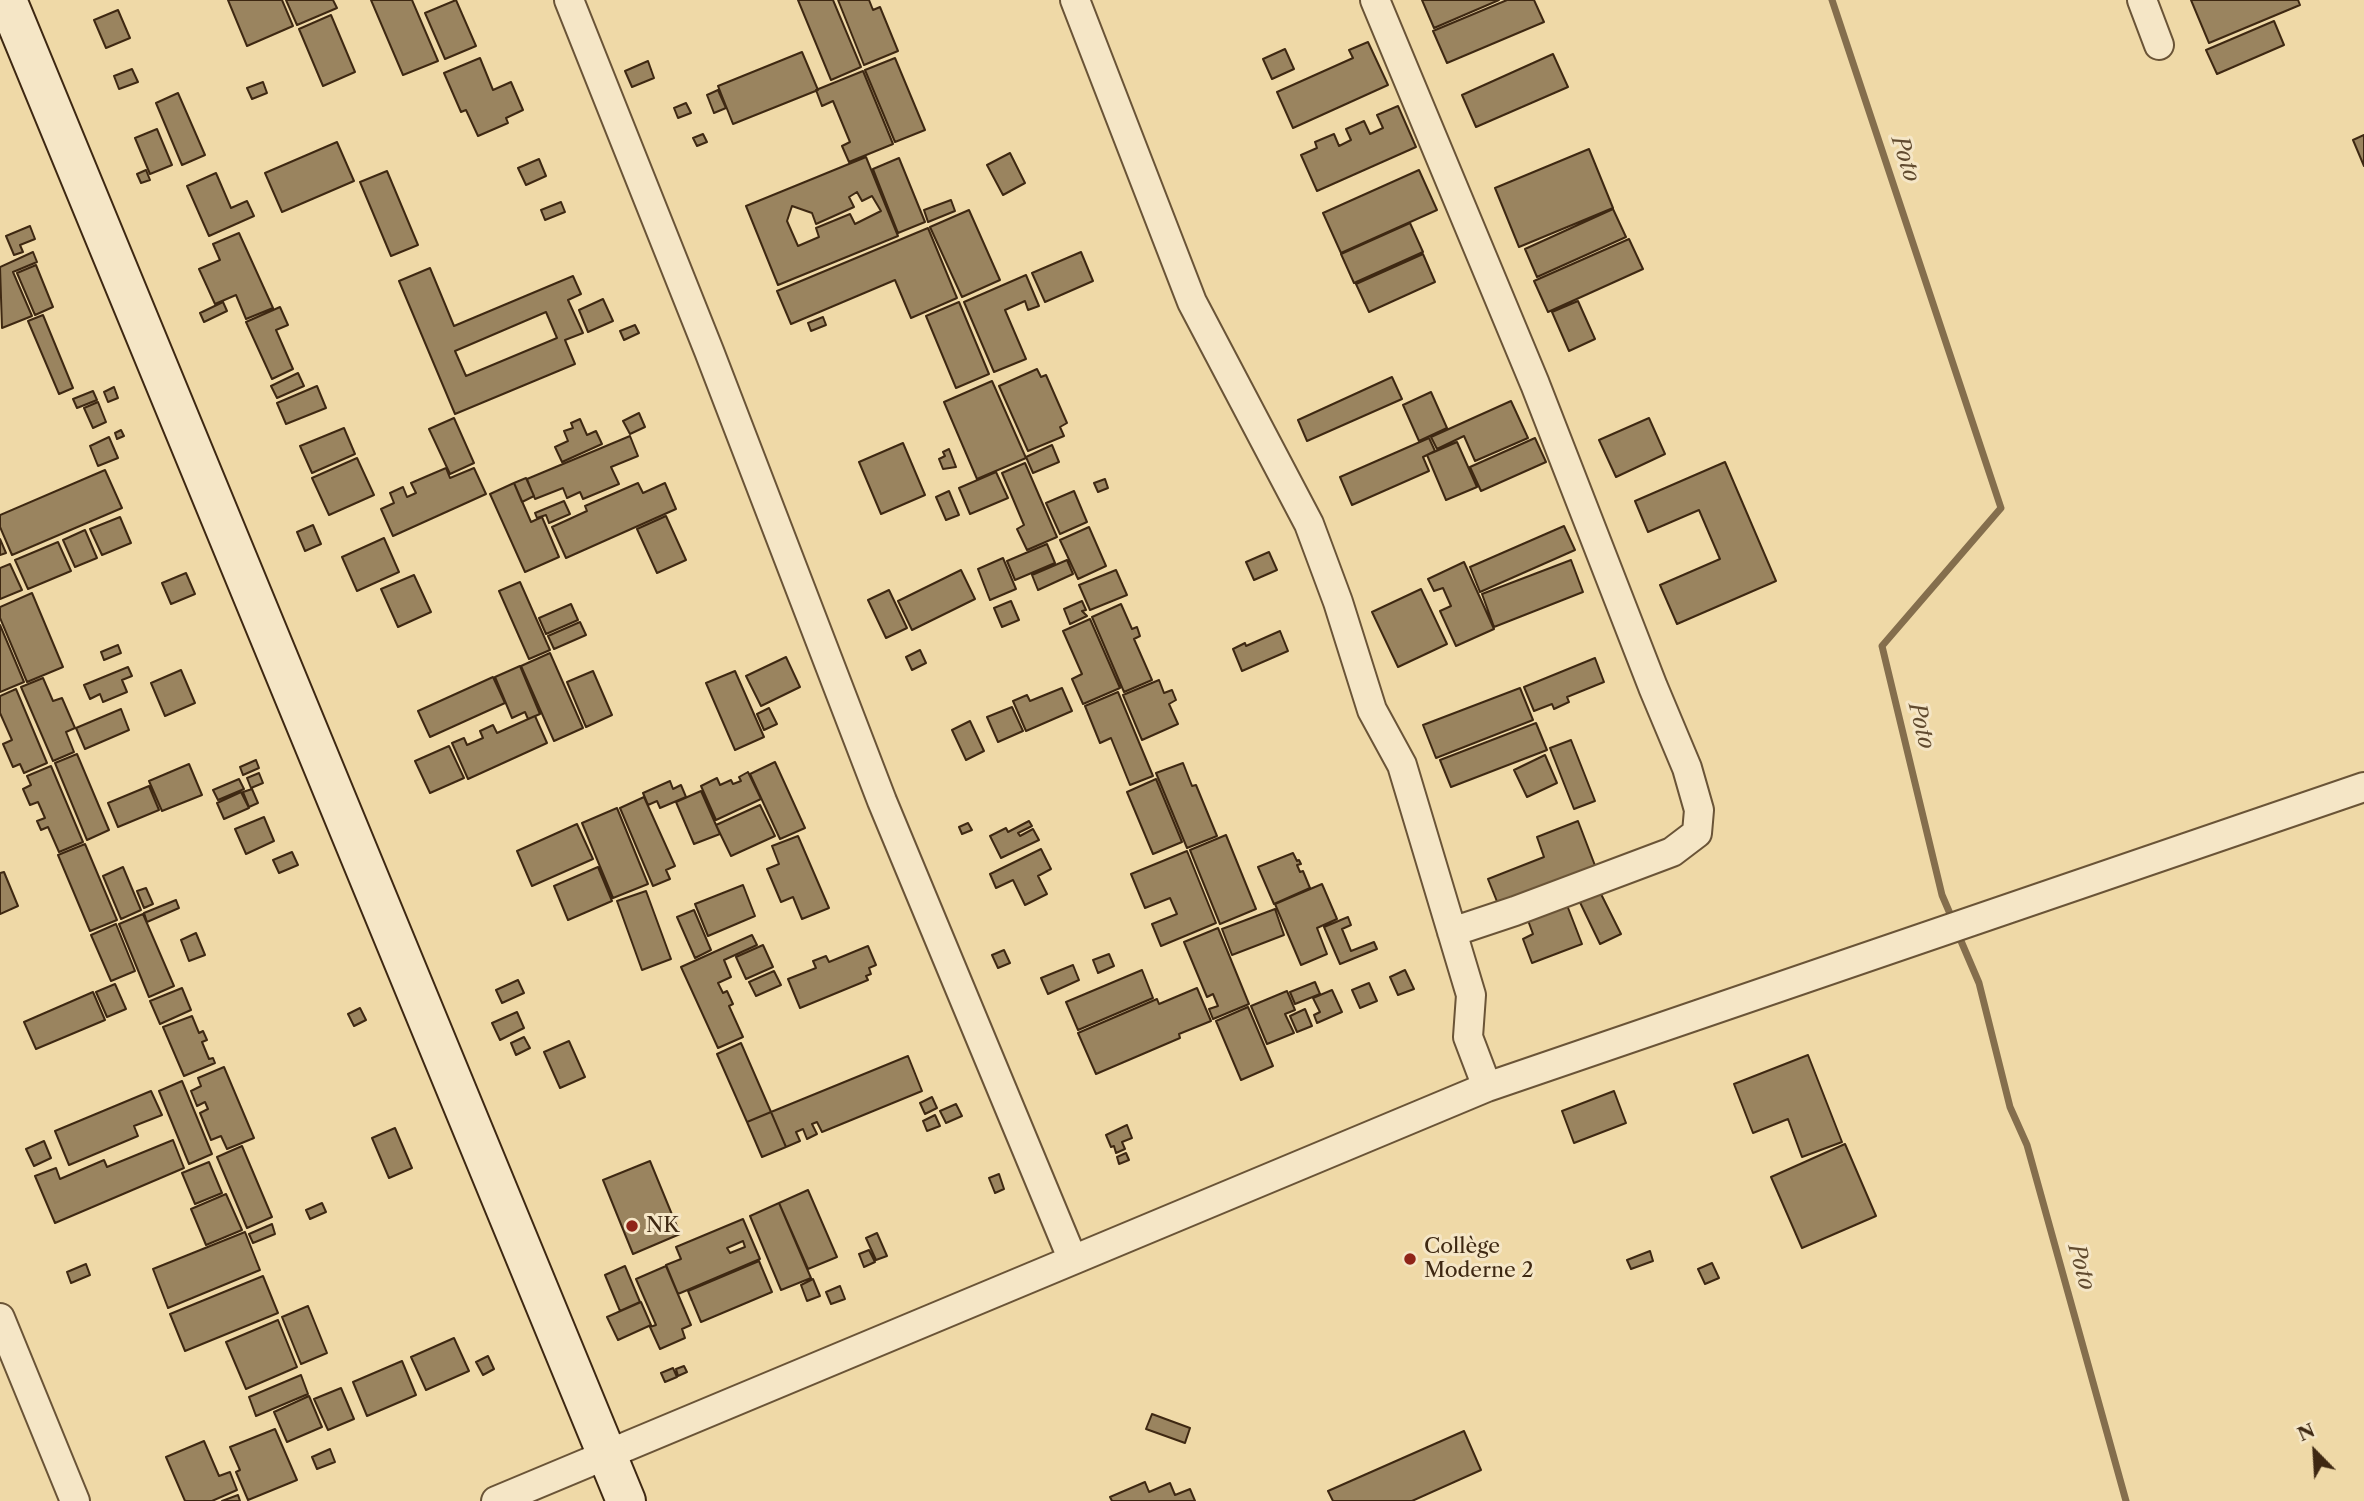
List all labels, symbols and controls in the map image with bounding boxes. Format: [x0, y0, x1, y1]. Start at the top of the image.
water label: Poto [1885, 132, 1925, 186]
water label: Poto [1902, 700, 1940, 752]
place label: NK [646, 1213, 680, 1239]
marker: NK [624, 1218, 640, 1234]
place label: Collège Moderne 2 [1424, 1234, 1534, 1284]
water label: Poto [2061, 1241, 2101, 1293]
marker: Collège Moderne 2 [1402, 1251, 1418, 1267]
north arrow [2280, 1417, 2350, 1487]
text: N [2294, 1418, 2318, 1446]

